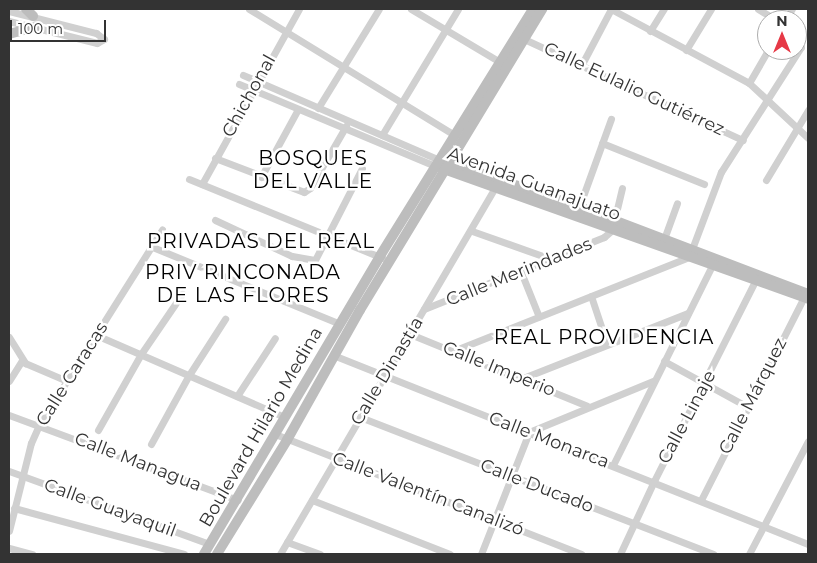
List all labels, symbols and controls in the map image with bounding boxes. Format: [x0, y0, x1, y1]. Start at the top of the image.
scale bar [12, 10, 109, 42]
north arrow [757, 10, 807, 60]
text: N [776, 12, 788, 30]
text: 100 m [18, 19, 63, 38]
street label: Calle Eulalio Gutiérrez [540, 38, 728, 140]
street label: Chichonal [218, 51, 280, 141]
street label: Avenida Guanajuato [444, 143, 624, 225]
district label: BOSQUES DEL VALLE [252, 147, 374, 194]
district label: PRIVADAS DEL REAL [145, 229, 377, 253]
street label: Calle Merindades [443, 233, 595, 311]
district label: PRIV RINCONADA DE LAS FLORES [143, 260, 343, 307]
street label: Calle Dinastía [346, 313, 428, 429]
street label: Calle Caracas [31, 318, 113, 430]
street label: Boulevard Hilario Medina [195, 323, 327, 531]
district label: REAL PROVIDENCIA [492, 325, 716, 349]
street label: Calle Márquez [714, 334, 792, 458]
street label: Calle Imperio [440, 337, 558, 401]
street label: Calle Linaje [653, 367, 721, 467]
street label: Calle Monarca [486, 407, 612, 473]
street label: Calle Managua [72, 428, 204, 496]
street label: Calle Valentín Canalizó [329, 447, 527, 541]
street label: Calle Ducado [477, 454, 597, 518]
street label: Calle Guayaquil [41, 474, 179, 542]

